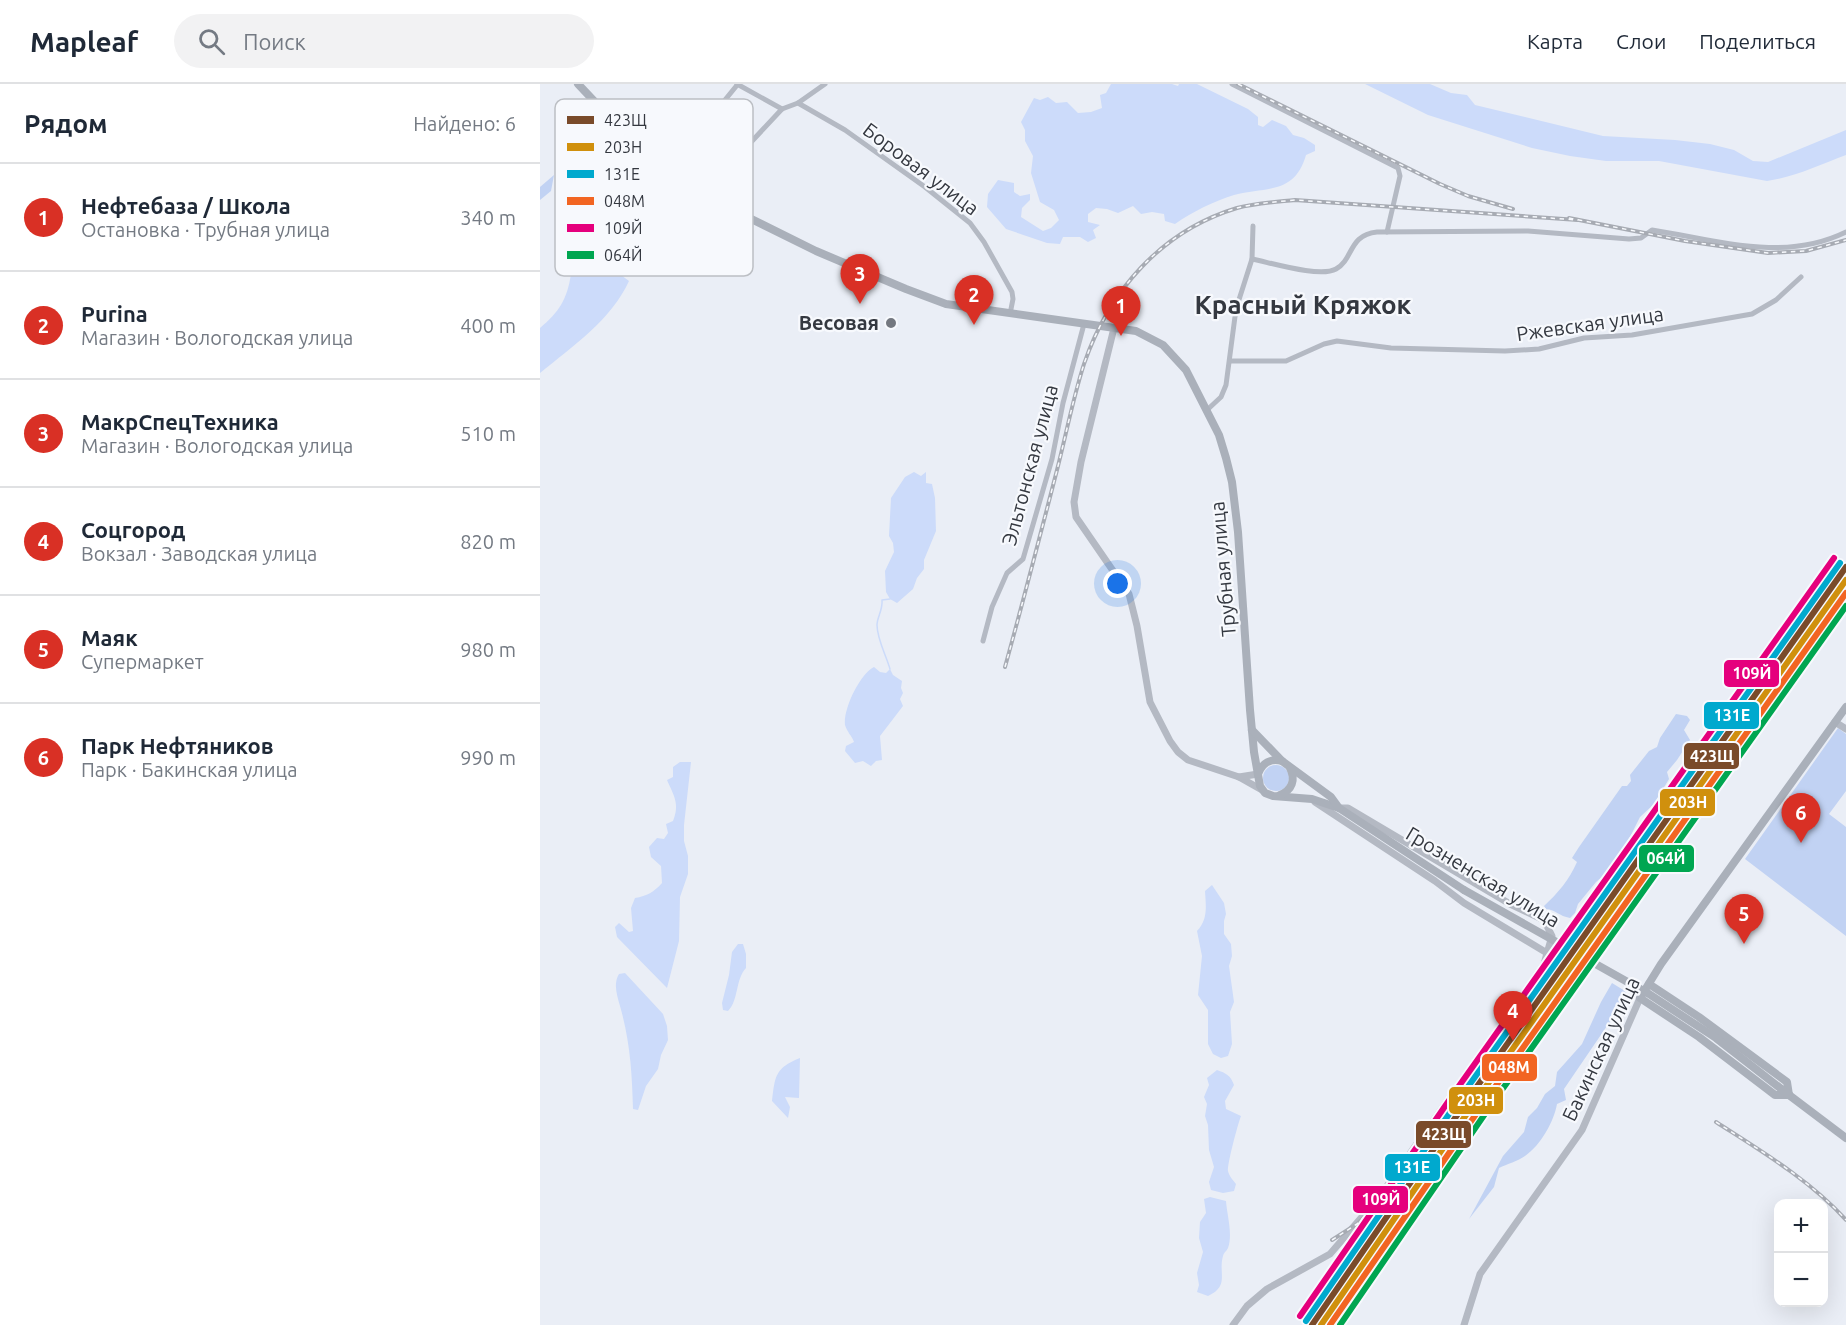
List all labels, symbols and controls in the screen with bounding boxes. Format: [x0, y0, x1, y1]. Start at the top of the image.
search box [174, 14, 594, 68]
icon: search [195, 25, 228, 58]
text: Mapleaf [30, 26, 138, 57]
text: Поиск [243, 29, 306, 54]
text: Карта [1527, 29, 1583, 53]
text: Слои [1616, 29, 1666, 53]
text: Поделиться [1699, 29, 1816, 53]
legend [555, 99, 753, 276]
text: Рядом [24, 109, 108, 138]
text: 423Щ [604, 111, 647, 129]
text: Найдено: 6 [413, 112, 516, 135]
street label: Боровая улица [859, 118, 984, 220]
text: 203Н [604, 138, 642, 156]
text: 131Е [604, 165, 640, 183]
text: 048М [604, 192, 645, 210]
text: Нефтебаза / Школа [81, 193, 291, 218]
text: 1 [38, 206, 49, 229]
text: 340 m [460, 206, 516, 229]
text: Остановка · Трубная улица [81, 218, 330, 241]
text: 109Й [604, 218, 643, 237]
text: 064Й [604, 245, 643, 264]
pin: 3 [840, 254, 880, 304]
pin: 2 [954, 276, 994, 325]
pin: 1 [1102, 286, 1140, 336]
district label: Красный Кряжок [1195, 290, 1412, 319]
text: Purina [81, 301, 148, 326]
street label: Ржевская улица [1515, 302, 1665, 345]
place label: Весовая [799, 311, 879, 334]
text: 2 [38, 314, 49, 337]
text: 400 m [460, 314, 516, 337]
marker: Весовая [884, 316, 898, 330]
text: Магазин · Вологодская улица [81, 326, 353, 349]
street label: Эльтонская улица [997, 382, 1062, 548]
text: МакрСпецТехника [81, 409, 279, 434]
text: 3 [38, 422, 49, 445]
text: 510 m [460, 422, 516, 445]
text: Магазин · Вологодская улица [81, 434, 353, 457]
street label: Трубная улица [1205, 500, 1240, 638]
text: Соцгород [81, 517, 186, 542]
text: 4 [38, 530, 49, 553]
text: 820 m [460, 530, 516, 553]
text: Вокзал · Заводская улица [81, 542, 317, 565]
your location [1103, 569, 1132, 598]
text: Маяк [81, 625, 138, 650]
text: 5 [38, 638, 49, 661]
text: 980 m [460, 638, 516, 661]
text: Супермаркет [81, 650, 204, 673]
line badge: 109Й [1723, 659, 1780, 688]
text: 109Й [1732, 663, 1772, 682]
line badge: 131Е [1703, 701, 1760, 730]
text: 131Е [1714, 706, 1750, 724]
text: Парк Нефтяников [81, 733, 274, 758]
line badge: 423Щ [1683, 742, 1740, 770]
text: 6 [38, 746, 49, 769]
text: 990 m [460, 746, 516, 769]
text: 423Щ [1690, 747, 1734, 765]
text: Парк · Бакинская улица [81, 758, 298, 781]
line badge: 203Н [1659, 788, 1716, 817]
text: 203Н [1669, 793, 1707, 811]
pin: 6 [1782, 794, 1820, 843]
street label: Грозненская улица [1402, 822, 1564, 932]
line badge: 064Й [1638, 844, 1695, 873]
text: 064Й [1646, 848, 1686, 867]
pin: 5 [1724, 894, 1764, 944]
street label: Бакинская улица [1557, 973, 1644, 1125]
pin: 4 [1494, 992, 1532, 1041]
line badge: 048М [1481, 1053, 1538, 1082]
text: 048М [1488, 1058, 1530, 1076]
line badge: 203Н [1448, 1086, 1504, 1115]
text: 203Н [1457, 1091, 1495, 1109]
line badge: 423Щ [1415, 1120, 1472, 1149]
text: 423Щ [1422, 1125, 1466, 1143]
line badge: 131Е [1384, 1153, 1441, 1182]
text: 131Е [1394, 1158, 1430, 1176]
line badge: 109Й [1352, 1185, 1409, 1214]
text: 109Й [1361, 1189, 1401, 1208]
map controls [1774, 1199, 1828, 1307]
button: + [1774, 1199, 1828, 1253]
button: − [1774, 1253, 1828, 1307]

